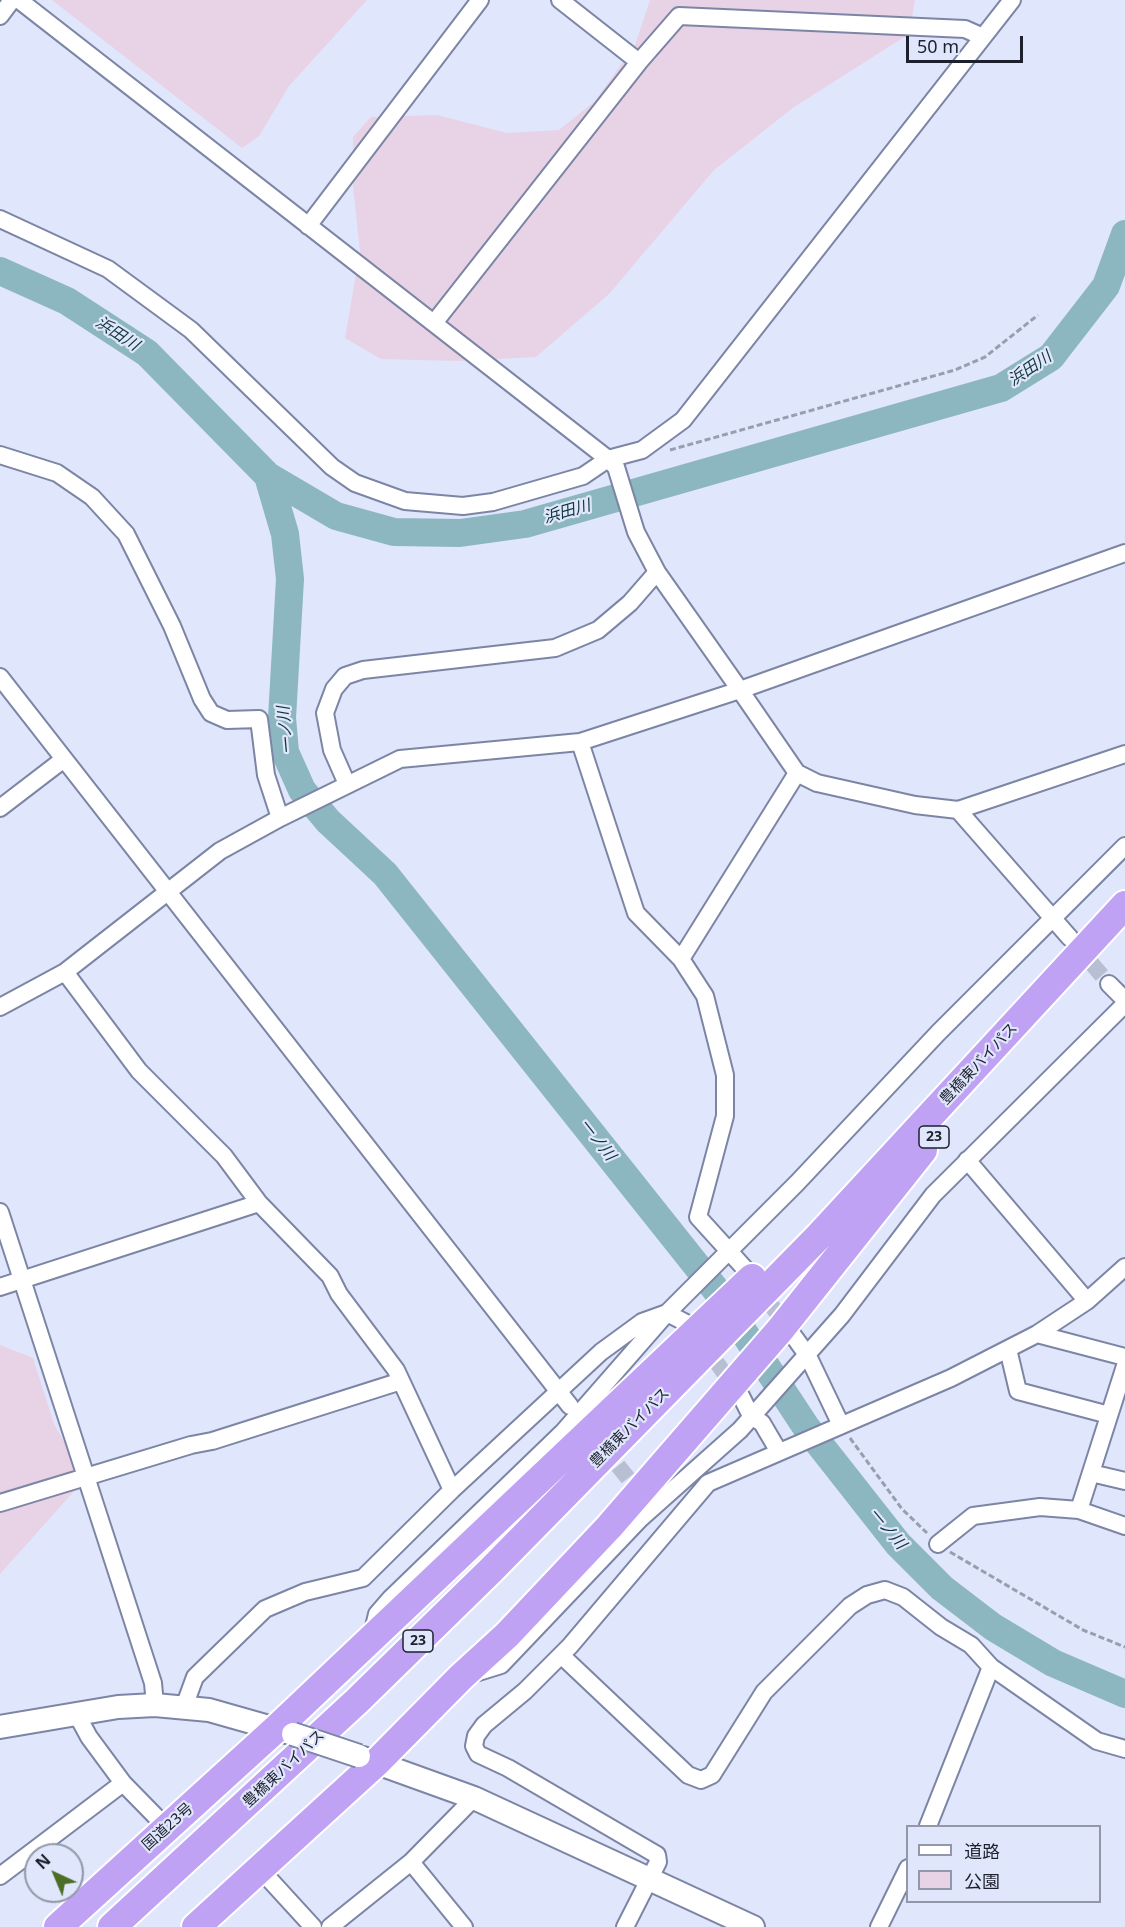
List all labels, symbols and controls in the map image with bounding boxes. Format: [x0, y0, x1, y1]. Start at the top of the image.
scale bar [909, 24, 1026, 62]
text: 50 m [917, 34, 959, 58]
water label: 浜田川 [92, 313, 142, 355]
water label: 浜田川 [1005, 348, 1055, 390]
water label: 浜田川 [541, 496, 593, 528]
water label: 一ノ川 [274, 705, 298, 755]
street label: 豊橋東バイパス [937, 1019, 1021, 1109]
water label: 一ノ川 [575, 1115, 619, 1165]
road number: 23 [919, 1126, 949, 1148]
street label: 豊橋東バイパス [587, 1385, 673, 1471]
water label: 一ノ川 [864, 1504, 910, 1554]
road number: 23 [403, 1630, 433, 1652]
street label: 豊橋東バイパス [239, 1727, 329, 1811]
street label: 国道23号 [139, 1800, 197, 1854]
legend [906, 1825, 1101, 1903]
text: 道路 [964, 1839, 1000, 1863]
north arrow [24, 1843, 84, 1903]
text: N [31, 1849, 55, 1874]
text: 公園 [964, 1869, 1000, 1893]

